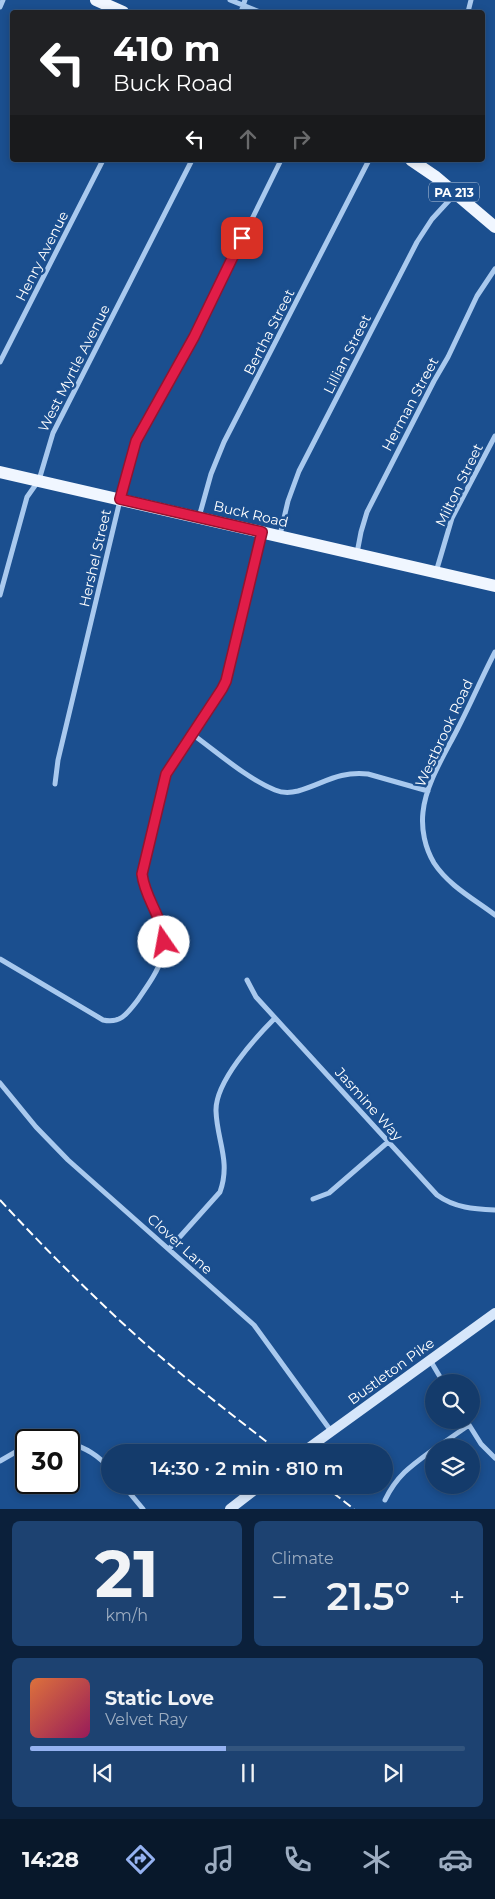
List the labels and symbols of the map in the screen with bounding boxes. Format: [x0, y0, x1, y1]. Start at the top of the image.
road number: PA 213 [429, 182, 479, 202]
street label: Henry Avenue [12, 208, 72, 304]
pin [221, 217, 263, 259]
street label: Bertha Street [240, 286, 299, 378]
street label: West Myrtle Avenue [34, 301, 114, 435]
street label: Lillian Street [319, 311, 375, 397]
street label: Herman Street [378, 354, 442, 454]
street label: Milton Street [431, 440, 487, 530]
street label: Buck Road [212, 497, 290, 531]
street label: Hershel Street [75, 507, 115, 609]
street label: Westbrook Road [411, 676, 477, 790]
position arrow [137, 915, 189, 967]
street label: Jasmine Way [331, 1063, 407, 1145]
street label: Clover Lane [144, 1210, 216, 1278]
street label: Bustleton Pike [344, 1334, 438, 1408]
speed limit sign: 30 [15, 1429, 80, 1494]

